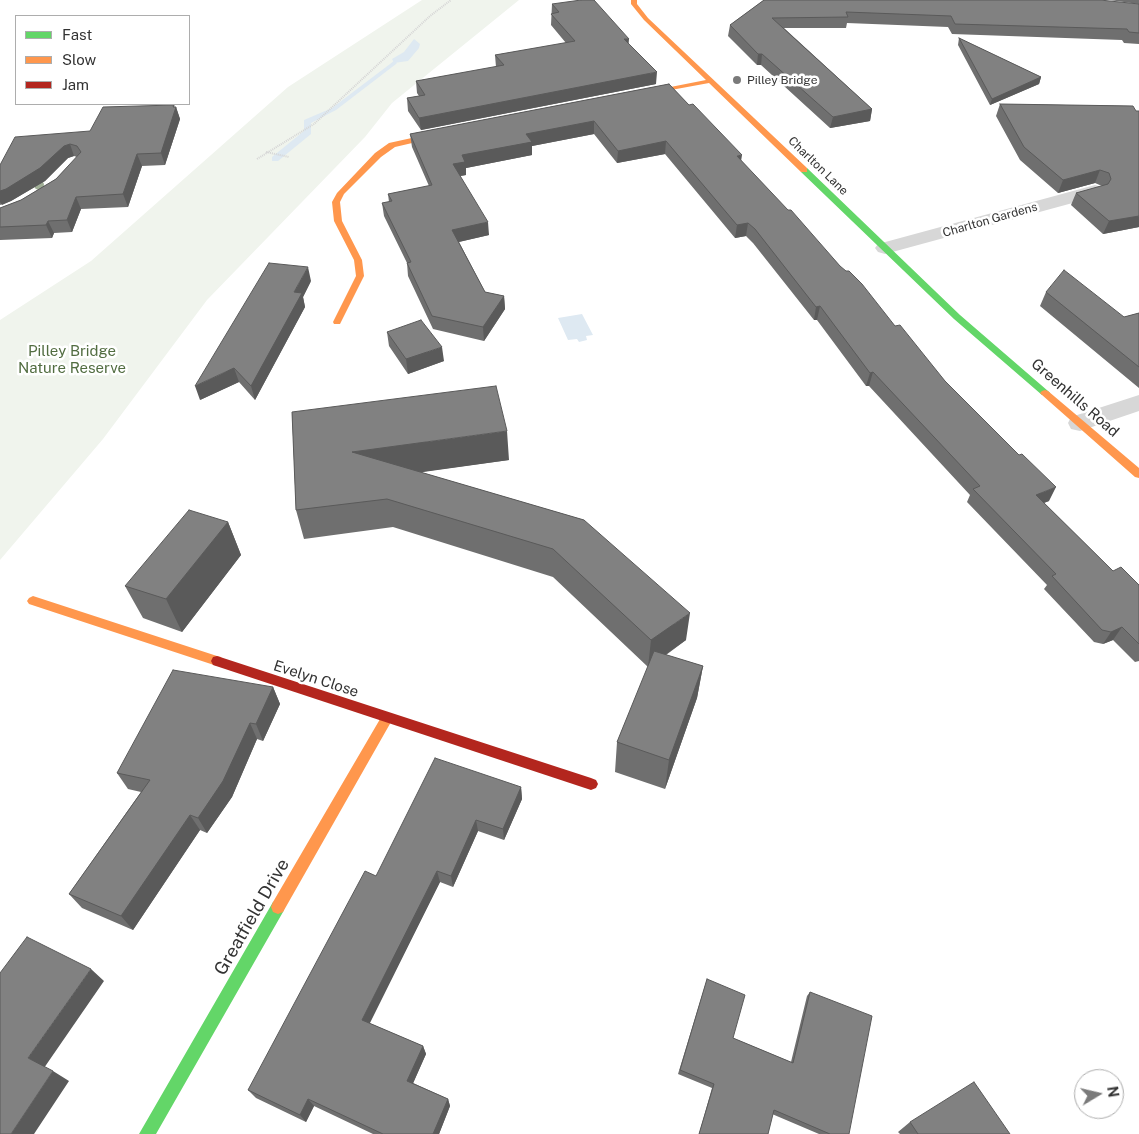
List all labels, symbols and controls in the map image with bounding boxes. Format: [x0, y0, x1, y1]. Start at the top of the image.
legend [15, 15, 190, 105]
text: Fast [62, 26, 92, 43]
text: Slow [62, 51, 96, 68]
place label: Pilley Bridge [747, 73, 817, 87]
marker: Pilley Bridge [731, 74, 743, 86]
text: Jam [62, 76, 89, 93]
street label: Charlton Lane [785, 134, 851, 198]
street label: Charlton Gardens [941, 200, 1039, 240]
park label: Pilley Bridge Nature Reserve [18, 342, 126, 377]
street label: Greenhills Road [1027, 355, 1123, 441]
street label: Evelyn Close [271, 657, 361, 701]
street label: Greatfield Drive [210, 855, 294, 979]
north arrow [1074, 1069, 1124, 1119]
text: N [1104, 1085, 1122, 1098]

